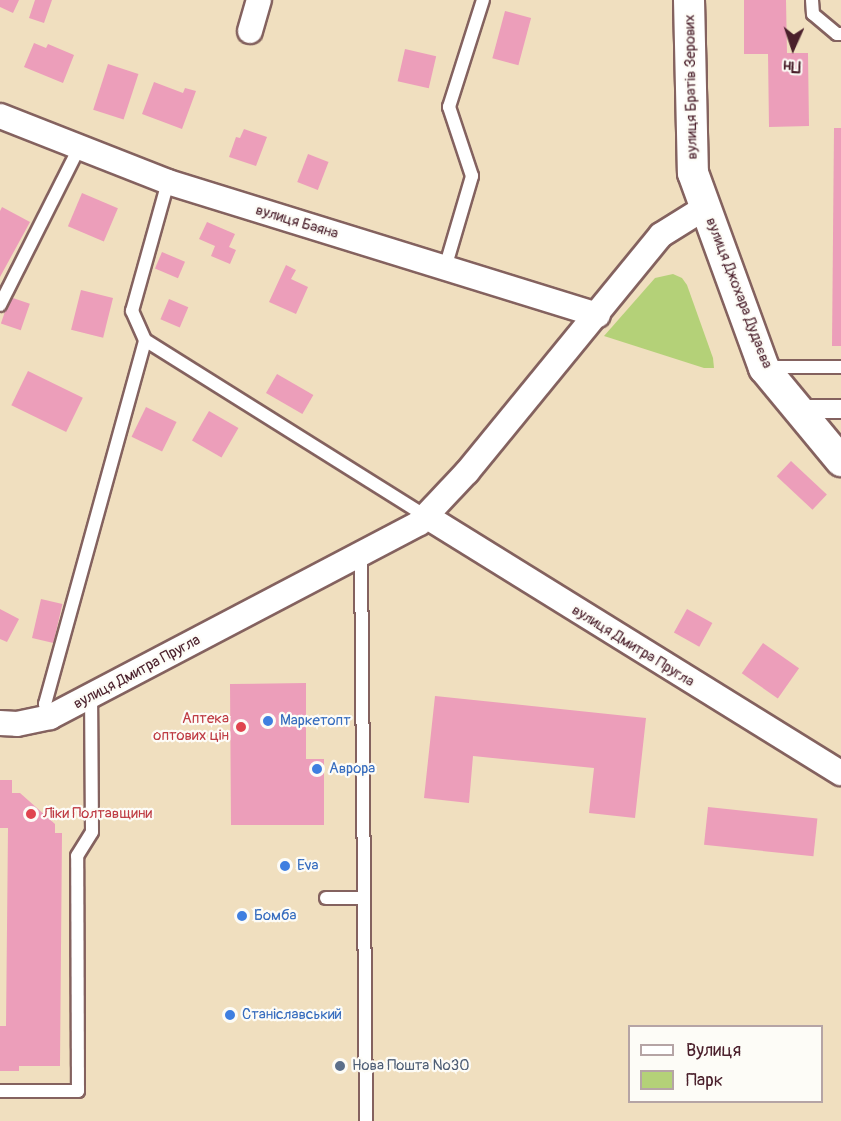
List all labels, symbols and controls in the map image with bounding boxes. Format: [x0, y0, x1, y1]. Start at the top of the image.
street label: вулиця Братів Зерових [681, 14, 701, 160]
north arrow [763, 18, 823, 78]
text: Пн [783, 56, 801, 76]
street label: вулиця Баяна [253, 201, 341, 243]
street label: вулиця Джохара Дудаєва [702, 215, 776, 371]
street label: вулиця Дмитра Пругла [568, 601, 698, 691]
street label: вулиця Дмитра Пругла [71, 631, 203, 713]
place label: Аптека оптових цін [153, 709, 229, 744]
place label: Маркетопт [280, 712, 351, 730]
marker: Маркетопт [261, 714, 275, 728]
marker: Аптека оптових цін [234, 720, 248, 734]
place label: Аврора [329, 760, 375, 778]
marker: Аврора [310, 762, 324, 776]
place label: Ліки Полтавщини [43, 805, 152, 823]
marker: Ліки Полтавщини [24, 807, 38, 821]
place label: Eva [297, 857, 319, 875]
marker: Eva [278, 859, 292, 873]
place label: Бомба [254, 907, 297, 925]
marker: Бомба [235, 909, 249, 923]
place label: Станіславський [242, 1006, 342, 1024]
marker: Станіславський [223, 1008, 237, 1022]
legend [628, 1025, 823, 1103]
text: Вулиця [686, 1039, 741, 1062]
place label: Нова Пошта №30 [352, 1057, 469, 1075]
marker: Нова Пошта №30 [333, 1059, 347, 1073]
text: Парк [686, 1069, 723, 1092]

